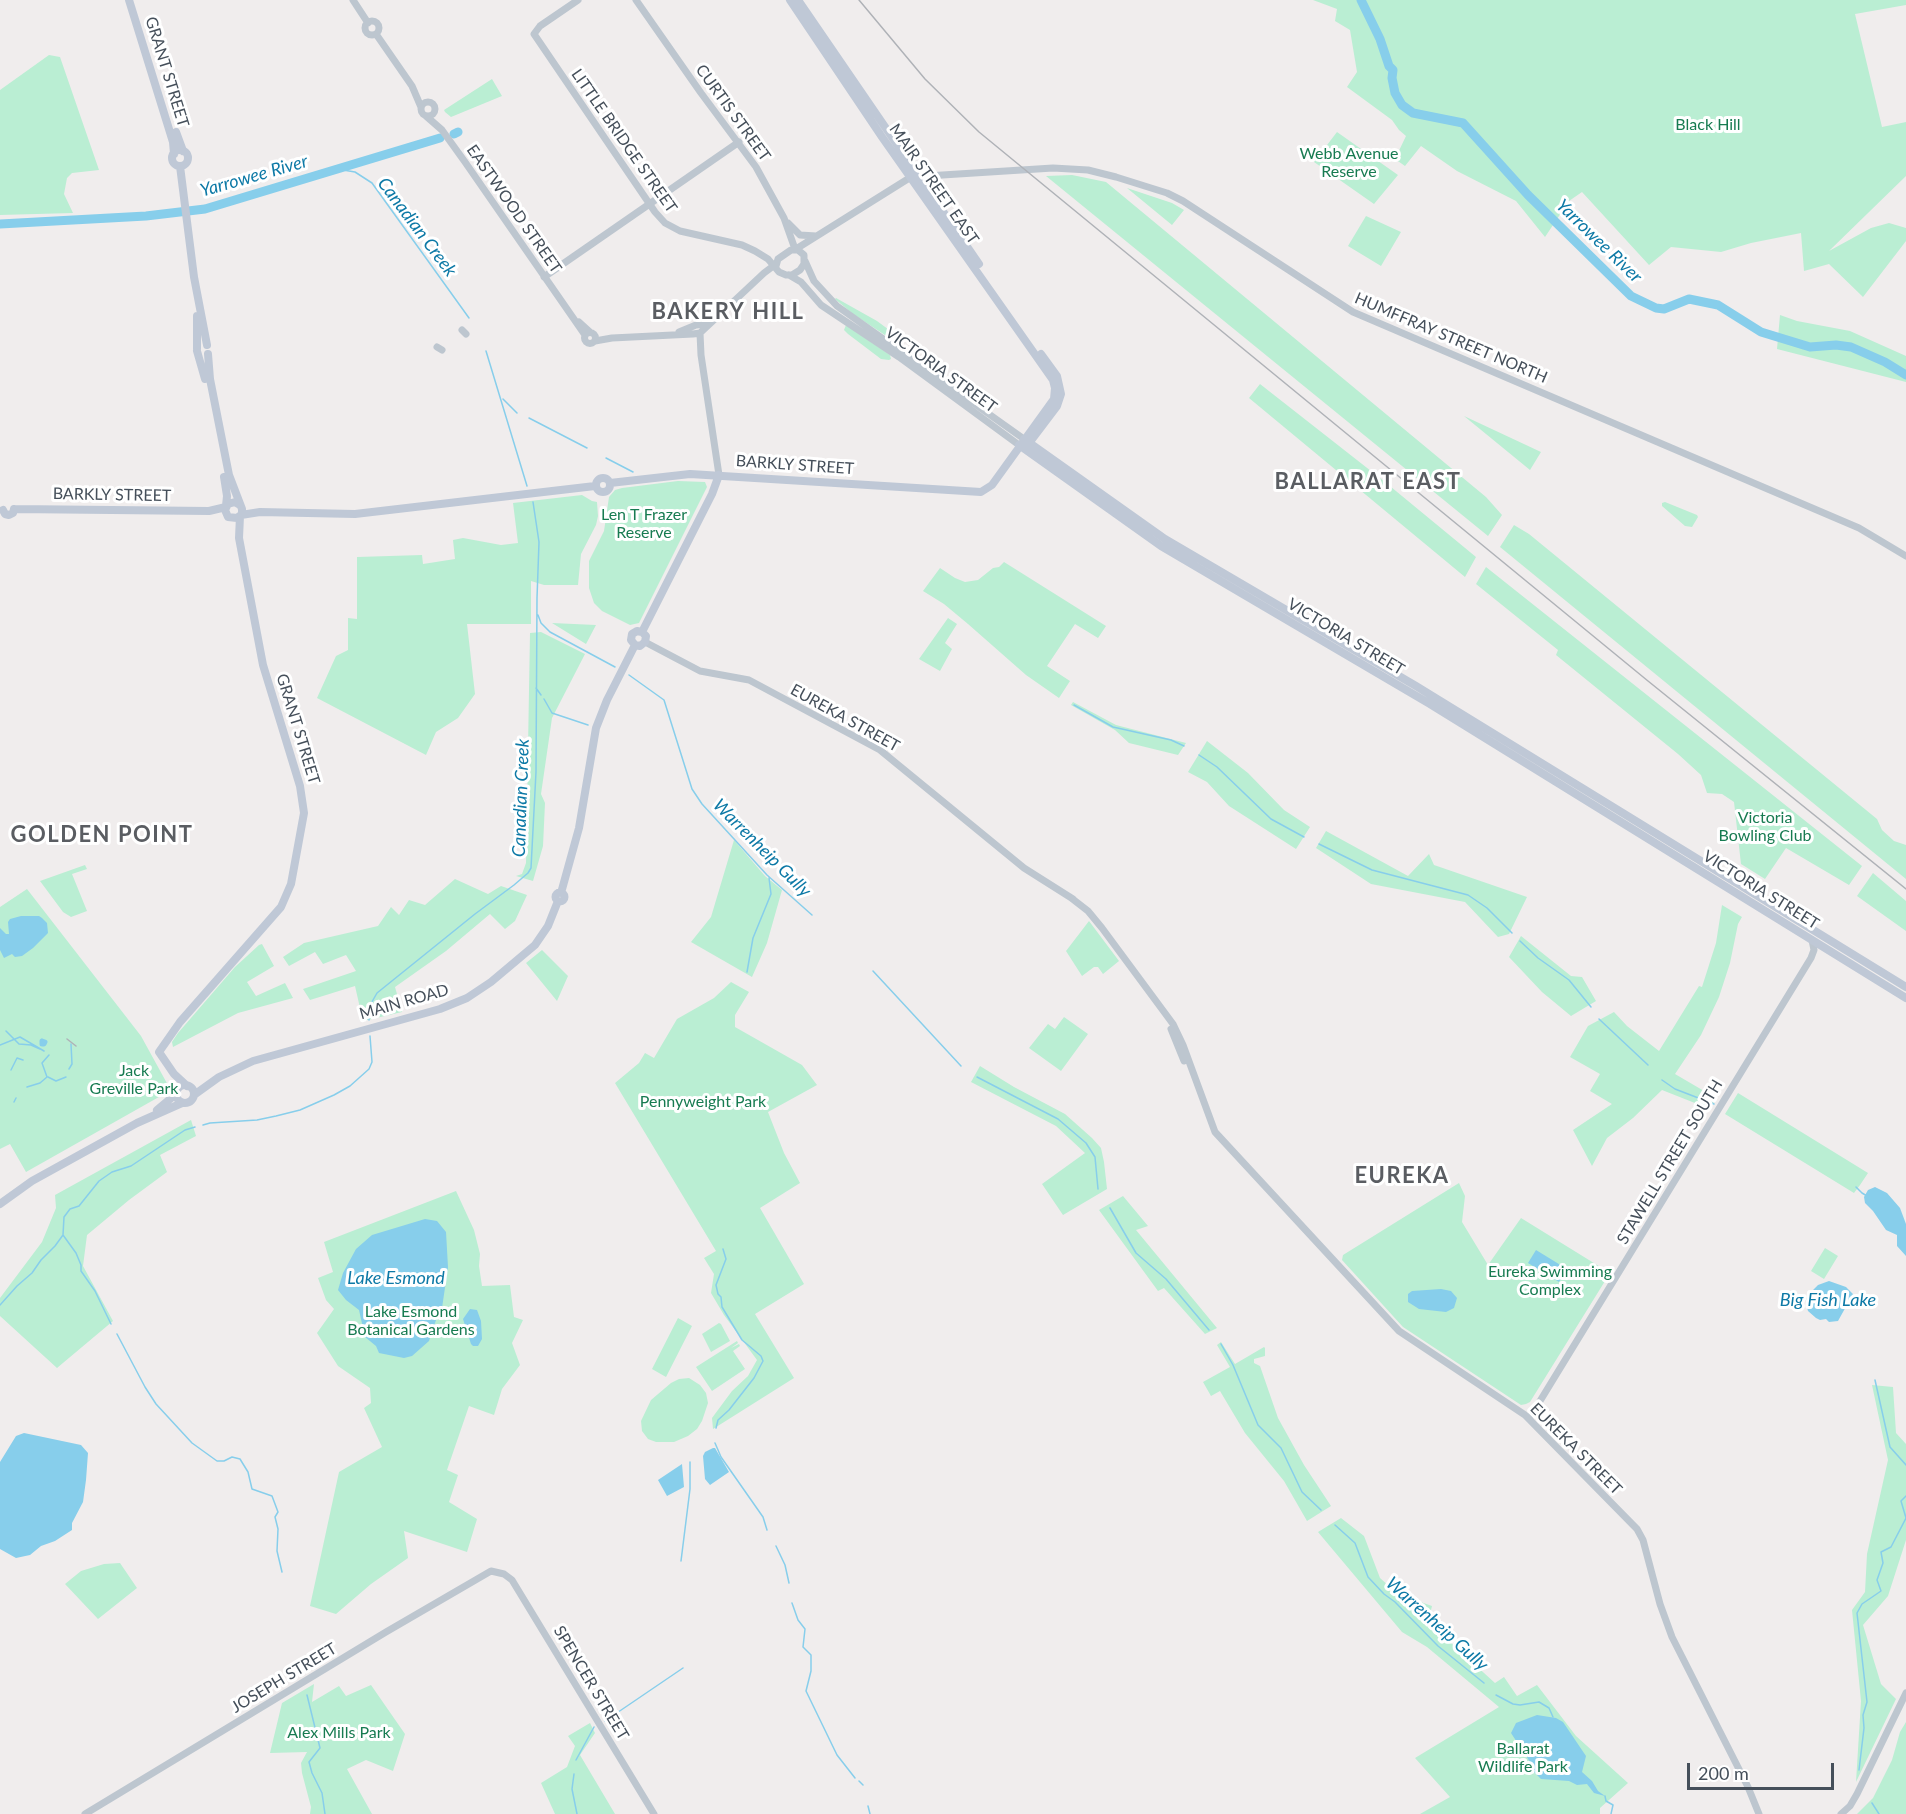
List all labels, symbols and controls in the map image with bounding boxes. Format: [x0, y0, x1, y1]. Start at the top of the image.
street label: GRANT STREET [141, 15, 193, 129]
street label: CURTIS STREET [691, 61, 775, 165]
street label: LITTLE BRIDGE STREET [567, 65, 681, 217]
park label: Black Hill [1675, 115, 1741, 135]
street label: MAIR STREET EAST [885, 120, 983, 248]
street label: EASTWOOD STREET [462, 141, 566, 277]
park label: Webb Avenue Reserve [1299, 144, 1399, 182]
water label: Yarrowee River [198, 150, 310, 202]
water label: Canadian Creek [373, 173, 461, 281]
water label: Yarrowee River [1552, 195, 1646, 287]
street label: HUMFFRAY STREET NORTH [1352, 289, 1550, 387]
district label: BAKERY HILL [651, 299, 805, 325]
street label: VICTORIA STREET [881, 323, 1001, 417]
street label: BARKLY STREET [735, 451, 855, 479]
district label: BALLARAT EAST [1275, 469, 1461, 495]
street label: BARKLY STREET [53, 484, 171, 506]
park label: Len T Frazer Reserve [601, 505, 687, 543]
street label: VICTORIA STREET [1284, 594, 1408, 680]
street label: GRANT STREET [272, 672, 324, 786]
street label: EUREKA STREET [787, 680, 903, 756]
water label: Canadian Creek [508, 738, 534, 858]
water label: Warrenheip Gully [708, 794, 816, 902]
park label: Victoria Bowling Club [1718, 808, 1812, 846]
district label: GOLDEN POINT [11, 822, 193, 848]
street label: VICTORIA STREET [1699, 847, 1823, 933]
street label: MAIN ROAD [357, 980, 451, 1024]
park label: Jack Greville Park [90, 1061, 178, 1099]
street label: STAWELL STREET SOUTH [1613, 1076, 1727, 1248]
park label: Pennyweight Park [640, 1092, 766, 1112]
district label: EUREKA [1354, 1163, 1450, 1189]
park label: Eureka Swimming Complex [1488, 1262, 1612, 1300]
water label: Lake Esmond [347, 1267, 445, 1289]
water label: Big Fish Lake [1780, 1289, 1876, 1311]
park label: Lake Esmond Botanical Gardens [347, 1302, 475, 1340]
street label: EUREKA STREET [1526, 1399, 1626, 1499]
water label: Warrenheip Gully [1381, 1573, 1493, 1675]
street label: SPENCER STREET [549, 1622, 633, 1744]
street label: JOSEPH STREET [228, 1639, 340, 1717]
park label: Alex Mills Park [287, 1723, 391, 1743]
park label: Ballarat Wildlife Park [1478, 1739, 1568, 1777]
scale bar [1690, 1751, 1837, 1789]
text: 200 m [1698, 1762, 1749, 1784]

